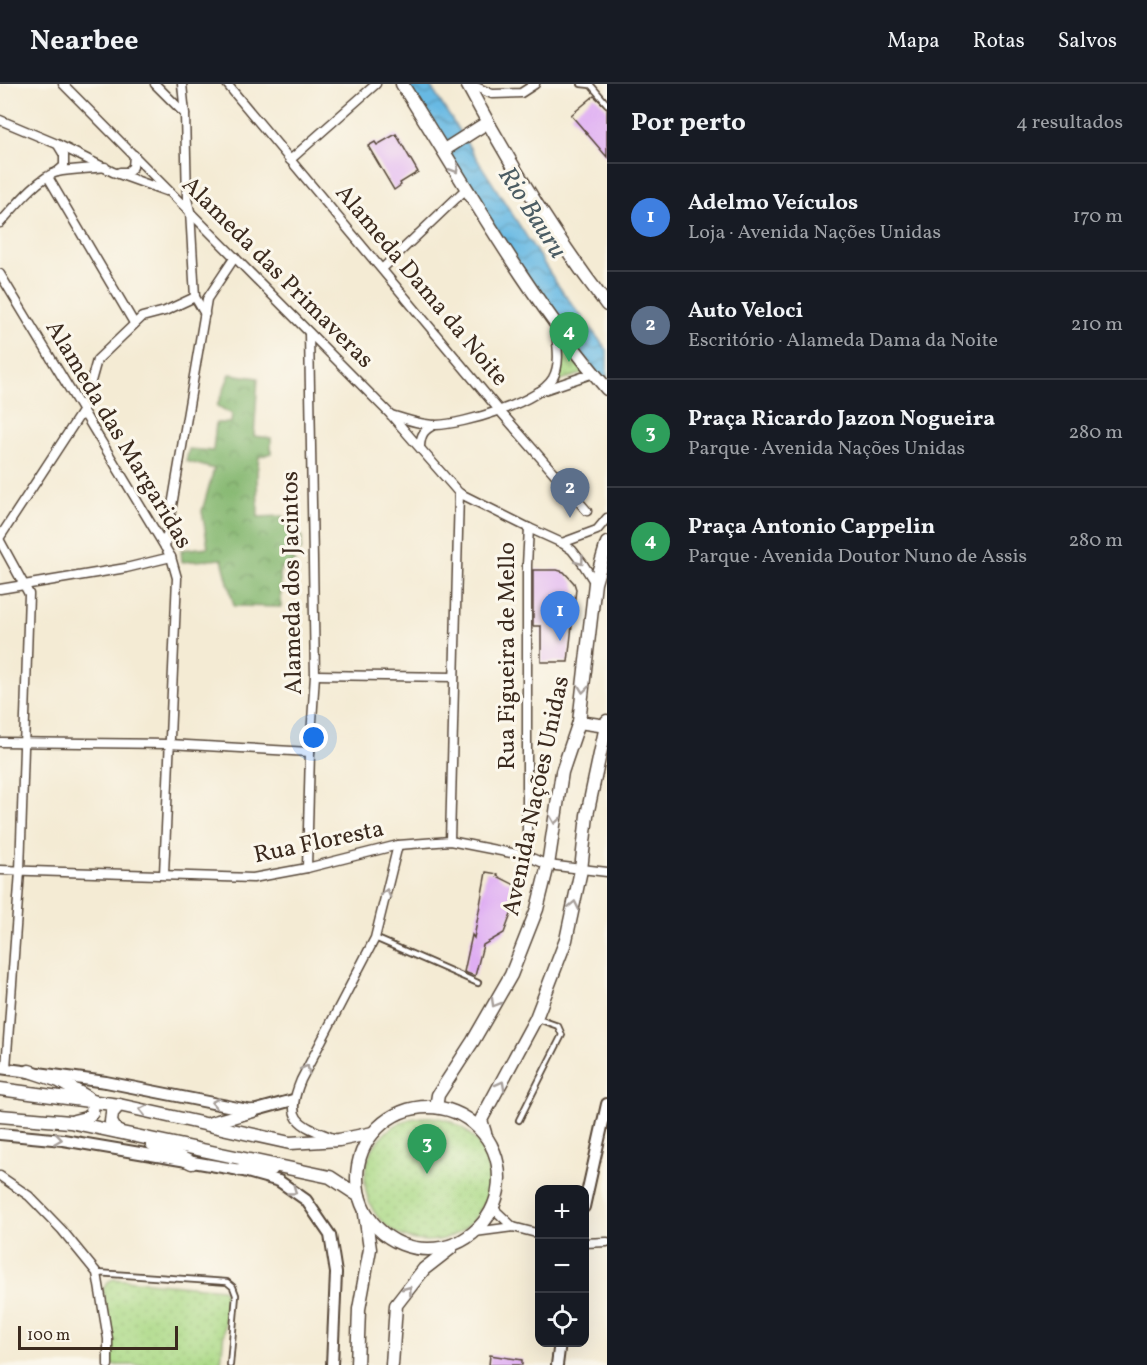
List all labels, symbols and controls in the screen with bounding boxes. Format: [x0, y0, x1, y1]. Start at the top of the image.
text: Nearbee [30, 22, 139, 61]
text: Mapa [887, 27, 940, 56]
text: Rotas [973, 27, 1025, 56]
text: Salvos [1058, 27, 1117, 56]
text: Por perto [631, 105, 746, 141]
text: 4 resultados [1016, 109, 1123, 137]
water label: Rio Bauru [489, 160, 575, 266]
one-way arrow [448, 163, 460, 173]
street label: Alameda das Primaveras [173, 169, 381, 377]
street label: Alameda Dama da Noite [326, 178, 516, 394]
text: Adelmo Veículos [688, 188, 858, 219]
text: 1 [646, 203, 655, 231]
text: 170 m [1073, 203, 1123, 231]
text: Loja · Avenida Nações Unidas [688, 219, 941, 247]
text: Auto Veloci [688, 296, 803, 327]
text: 2 [645, 311, 656, 339]
text: 210 m [1071, 311, 1123, 339]
pin: 4 [550, 312, 588, 362]
street label: Alameda das Margaridas [36, 314, 200, 556]
text: Escritório · Alameda Dama da Noite [688, 327, 998, 355]
text: Praça Ricardo Jazon Nogueira [688, 404, 995, 435]
text: 3 [645, 419, 656, 447]
text: 280 m [1068, 419, 1123, 447]
text: Parque · Avenida Nações Unidas [688, 435, 965, 463]
pin: 2 [550, 468, 590, 518]
street label: Alameda dos Jacintos [274, 471, 312, 695]
text: Praça Antonio Cappelin [688, 512, 935, 543]
text: 4 [644, 527, 657, 555]
text: 280 m [1068, 527, 1123, 555]
street label: Rua Figueira de Mello [491, 542, 525, 770]
text: Parque · Avenida Doutor Nuno de Assis [688, 543, 1027, 571]
one-way arrow [573, 555, 584, 566]
pin: 1 [540, 592, 580, 641]
street label: Avenida Nações Unidas [495, 673, 579, 919]
one-way arrow [577, 684, 589, 694]
your location [299, 723, 328, 752]
street label: Rua Floresta [251, 813, 387, 873]
one-way arrow [549, 815, 561, 824]
one-way arrow [379, 888, 392, 898]
one-way arrow [566, 900, 579, 910]
one-way arrow [490, 997, 502, 1007]
one-way arrow [299, 1065, 310, 1076]
one-way arrow [494, 1080, 505, 1091]
one-way arrow [211, 1097, 221, 1110]
one-way arrow [139, 1104, 149, 1117]
pin: 3 [408, 1124, 446, 1174]
one-way arrow [54, 1133, 63, 1145]
one-way arrow [287, 1184, 298, 1195]
map controls [535, 1185, 589, 1347]
button: + [535, 1185, 589, 1239]
button: − [535, 1239, 589, 1293]
one-way arrow [401, 1285, 412, 1296]
button: locate [535, 1293, 589, 1347]
scale bar [18, 1323, 178, 1350]
text: 100 m [27, 1325, 70, 1347]

